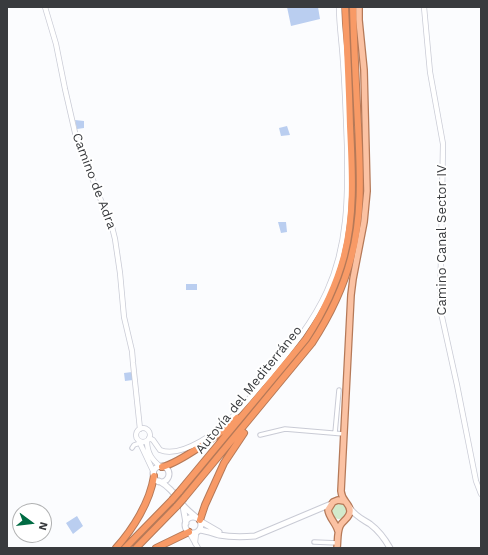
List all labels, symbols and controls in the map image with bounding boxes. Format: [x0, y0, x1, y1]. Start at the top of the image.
street label: Camino de Adra [69, 131, 119, 231]
street label: Camino Canal Sector IV [434, 165, 450, 315]
street label: Autovía del Mediterráneo [193, 323, 305, 457]
north arrow [12, 503, 52, 543]
text: N [36, 520, 50, 532]

